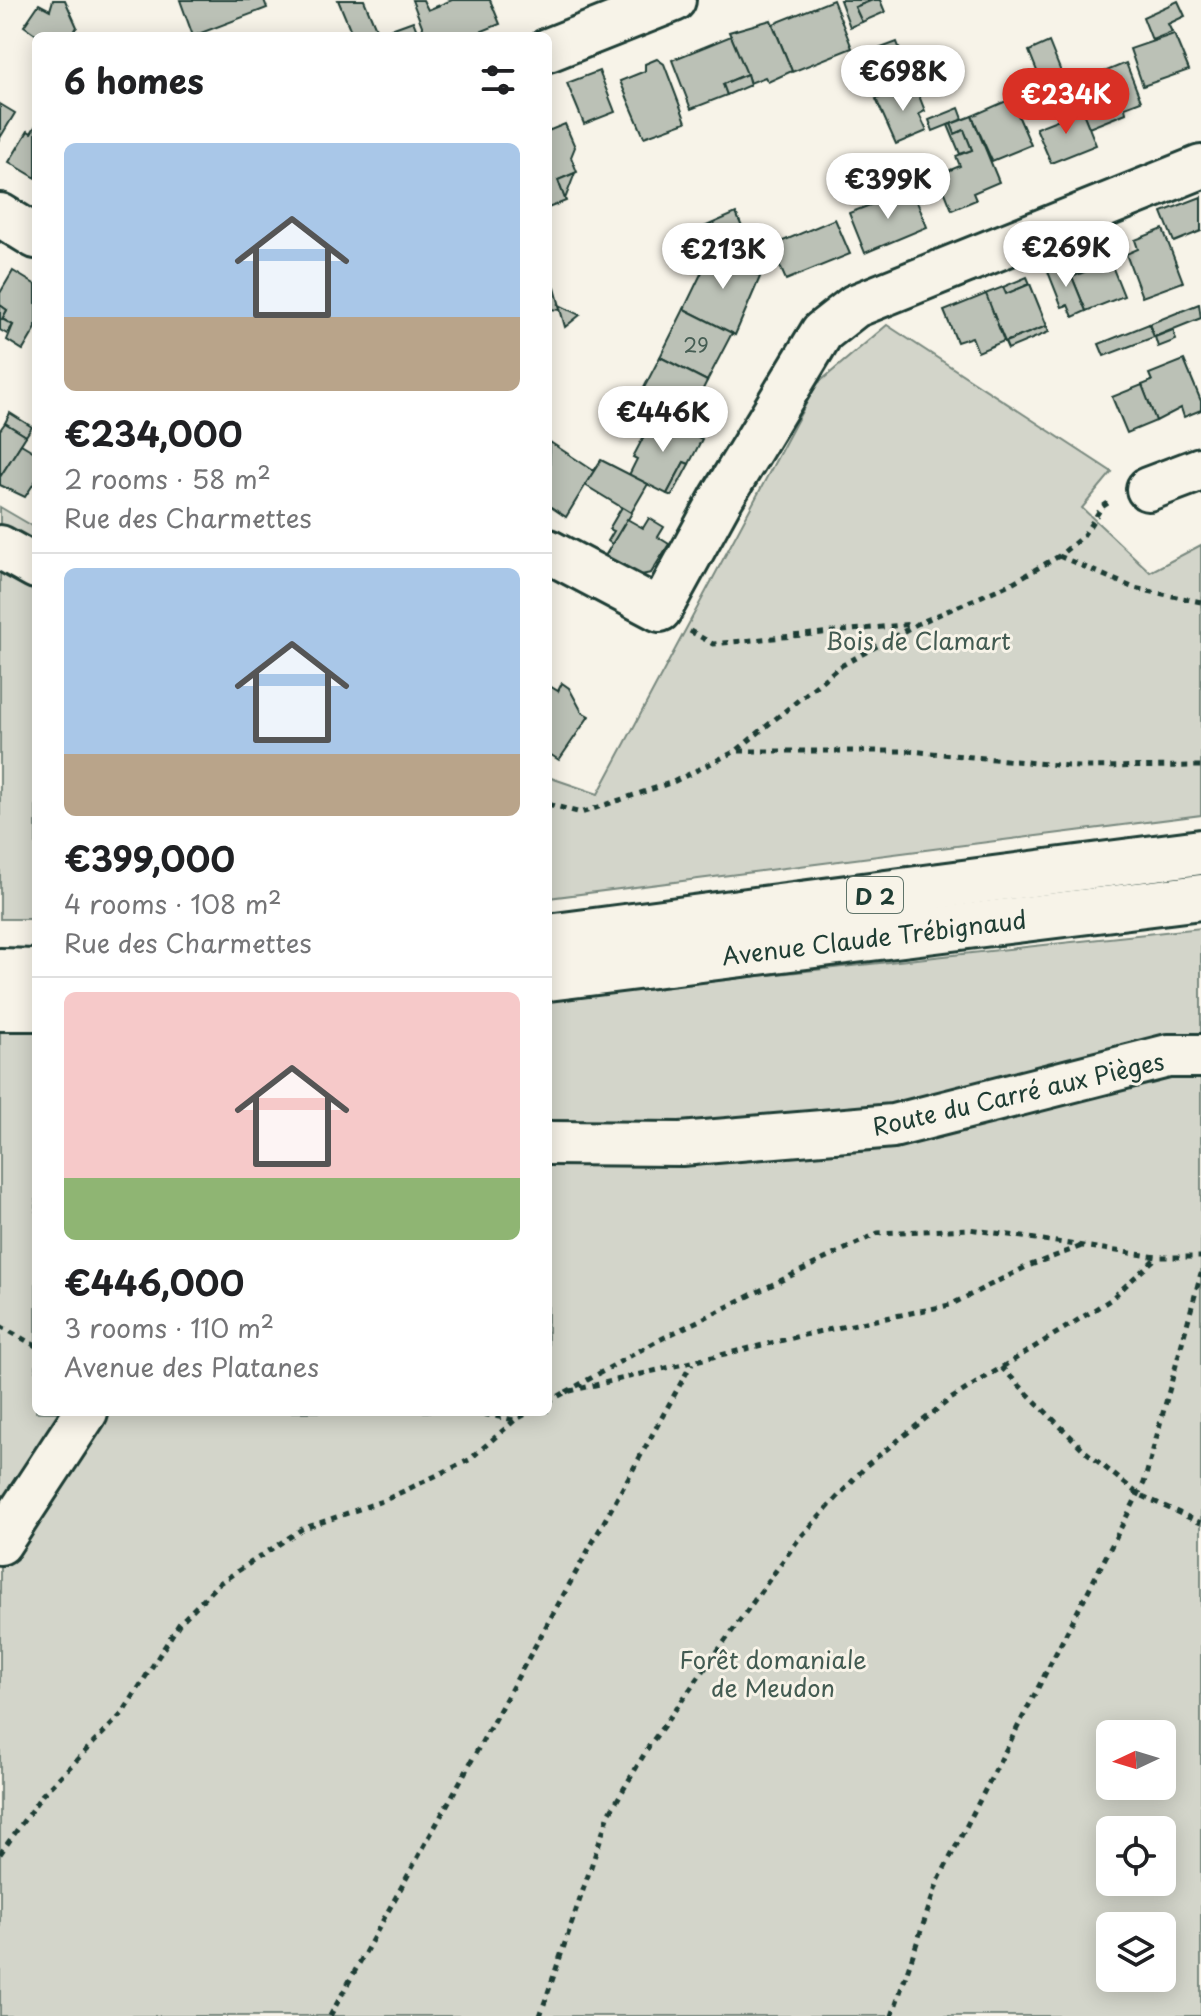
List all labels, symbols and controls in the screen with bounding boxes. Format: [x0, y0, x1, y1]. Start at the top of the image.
pin: €698K [847, 45, 959, 113]
text: €698K [859, 51, 947, 90]
text: 6 homes [64, 54, 204, 106]
icon: filters [476, 58, 520, 102]
pin: €234K [1010, 68, 1122, 136]
text: €234K [1020, 74, 1112, 113]
pin: €399K [832, 153, 944, 221]
text: €399K [844, 159, 932, 198]
icon: home [220, 195, 364, 339]
pin: €269K [1010, 221, 1122, 289]
pin: €213K [667, 223, 779, 291]
text: €269K [1021, 227, 1111, 266]
text: €213K [680, 229, 766, 268]
house number: 29 [683, 330, 709, 360]
pin: €446K [607, 386, 719, 454]
text: €446K [616, 392, 710, 431]
text: €234,000 [64, 407, 242, 459]
text: 2 rooms · 58 m² [64, 459, 271, 498]
text: Rue des Charmettes [64, 498, 312, 537]
icon: home [220, 620, 364, 764]
park label: Bois de Clamart [825, 622, 1011, 658]
text: €399,000 [64, 832, 235, 884]
road number: D 2 [847, 877, 903, 913]
text: 4 rooms · 108 m² [64, 884, 282, 923]
street label: Avenue Claude Trébignaud [720, 900, 1028, 974]
text: Rue des Charmettes [64, 923, 312, 962]
street label: Route du Carré aux Pièges [869, 1042, 1168, 1144]
icon: home [220, 1044, 364, 1188]
text: €446,000 [64, 1256, 244, 1308]
text: 3 rooms · 110 m² [64, 1308, 274, 1347]
text: Avenue des Platanes [64, 1347, 319, 1386]
park label: Forêt domaniale de Meudon [679, 1641, 867, 1705]
north arrow [1096, 1720, 1176, 1800]
map controls [1096, 1720, 1176, 1992]
button: locate [1096, 1816, 1176, 1896]
button: layers [1096, 1912, 1176, 1992]

